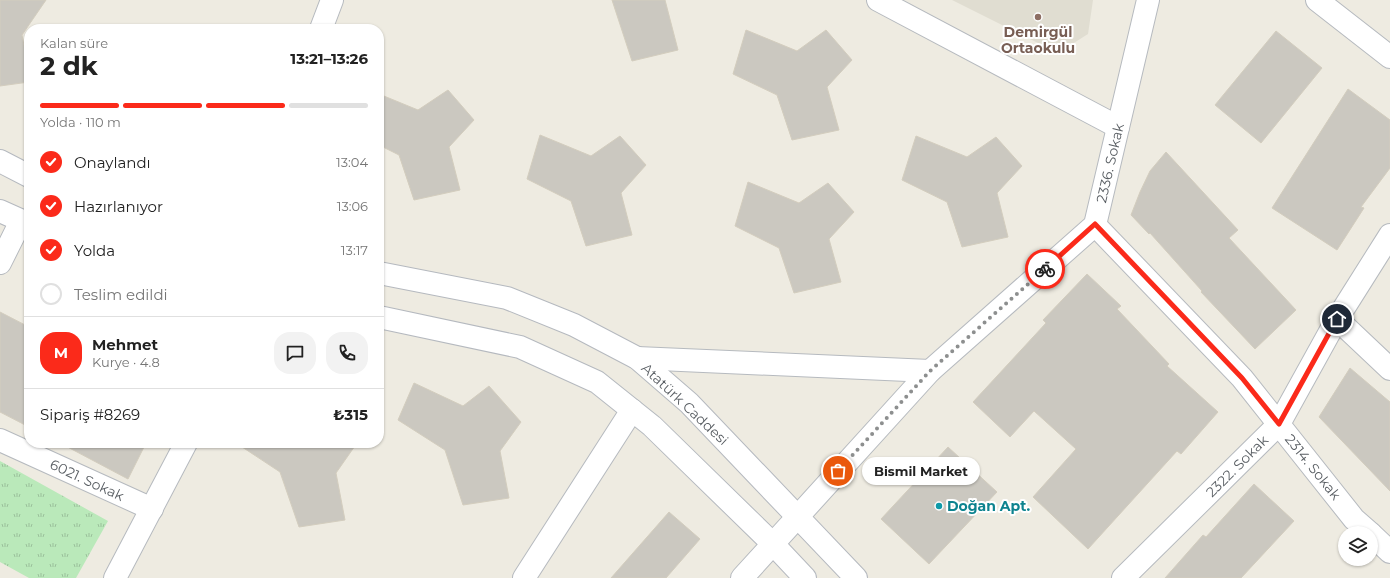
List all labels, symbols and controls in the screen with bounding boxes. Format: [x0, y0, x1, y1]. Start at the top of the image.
marker: Demirgül Ortaokulu [1033, 12, 1043, 22]
place label: Demirgül Ortaokulu [1001, 23, 1075, 57]
text: Kalan süre [40, 35, 108, 51]
text: 13:21–13:26 [290, 49, 368, 68]
text: 2 dk [40, 50, 98, 82]
text: Yolda · 110 m [40, 114, 121, 130]
street label: 2336. Sokak [1092, 121, 1128, 205]
icon: check [40, 151, 62, 173]
text: Onaylandı [74, 153, 151, 172]
text: 13:04 [336, 154, 368, 170]
icon: check [40, 195, 62, 217]
text: Hazırlanıyor [74, 197, 163, 216]
text: 13:06 [337, 198, 368, 214]
icon: check [40, 239, 62, 261]
text: Yolda [74, 241, 115, 260]
text: 13:17 [341, 242, 368, 258]
courier [1025, 249, 1065, 289]
icon: bike [1034, 258, 1056, 280]
text: Teslim edildi [74, 285, 168, 304]
pin [1320, 302, 1354, 336]
icon: home [1326, 308, 1348, 330]
button: chat [274, 332, 316, 374]
button: phone [326, 332, 368, 374]
text: Mehmet [92, 335, 158, 354]
text: M [54, 343, 68, 362]
text: Kurye · 4.8 [92, 354, 160, 370]
street label: Atatürk Caddesi [638, 359, 732, 449]
text: Sipariş #8269 [40, 405, 140, 424]
text: ₺315 [333, 405, 368, 424]
street label: 2322. Sokak [1202, 431, 1272, 501]
street label: 2314. Sokak [1281, 431, 1345, 504]
pin [821, 454, 855, 488]
street label: 6021. Sokak [47, 455, 127, 505]
callout: Bismil Market [862, 457, 980, 485]
icon: bag [827, 460, 849, 482]
text: Bismil Market [874, 463, 968, 479]
place label: Doğan Apt. [947, 497, 1030, 515]
marker: Doğan Apt. [934, 501, 944, 511]
map controls [1338, 526, 1378, 566]
button: layers [1338, 526, 1378, 566]

